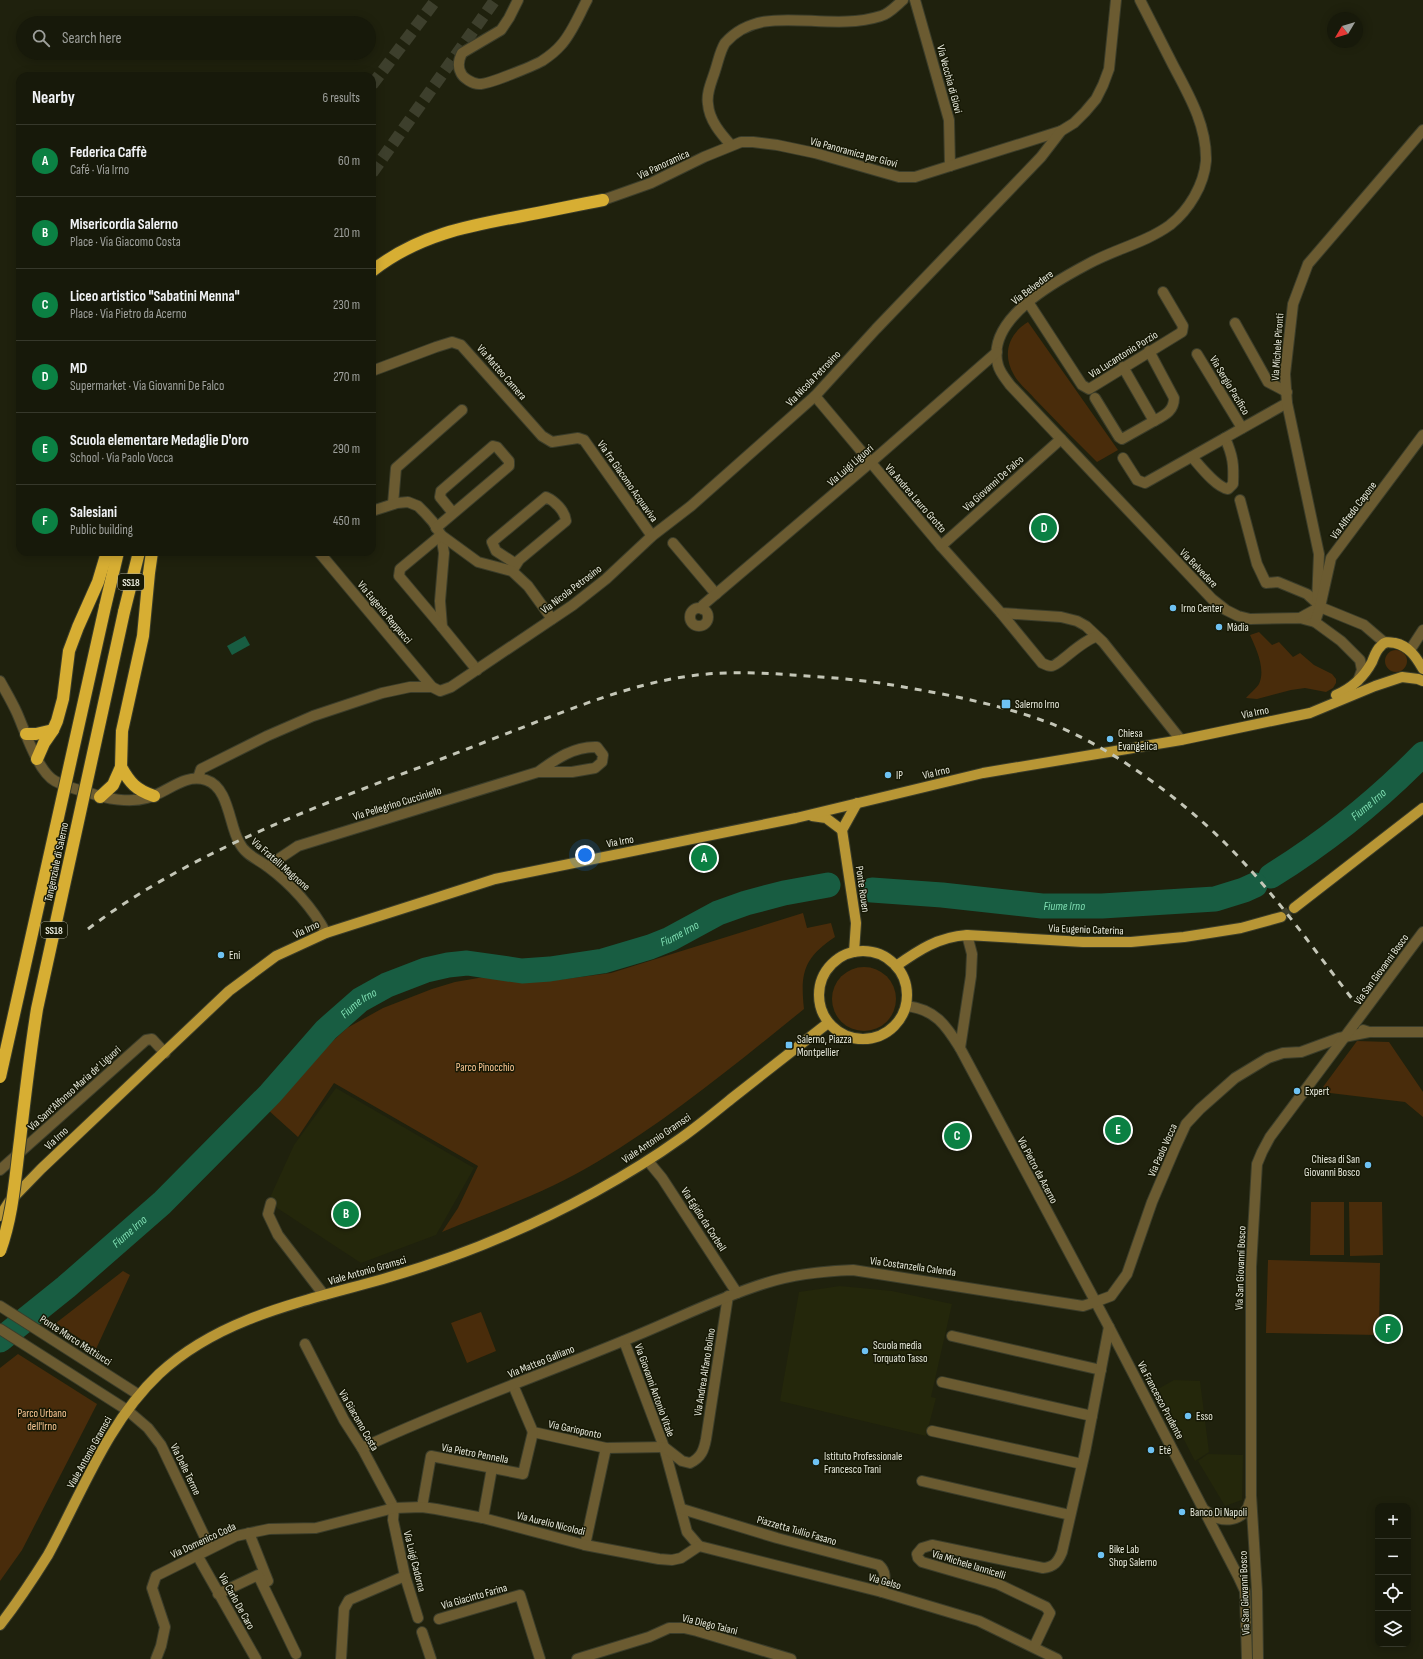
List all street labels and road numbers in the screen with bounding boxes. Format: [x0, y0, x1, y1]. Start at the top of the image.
street label: Via Vecchia di Giovi [934, 44, 965, 115]
street label: Via Panoramica per Giovi [809, 135, 899, 170]
street label: Via Panoramica [635, 147, 691, 182]
street label: Via Belvedere [1009, 267, 1056, 307]
street label: Via Michele Pironti [1269, 313, 1286, 381]
street label: Via Lucantonio Porzio [1086, 328, 1160, 381]
street label: Via Matteo Camera [474, 342, 529, 403]
street label: Via Nicola Petrosino [783, 347, 844, 409]
street label: Via Sergio Pacifico [1207, 353, 1253, 418]
street label: Via fra Giacomo Acquaviva [595, 438, 661, 525]
street label: Via Luigi Liguori [825, 442, 876, 489]
street label: Via Giovanni De Falco [960, 452, 1027, 514]
street label: Via Andrea Lauro Grotto [882, 461, 949, 536]
street label: Via Alfredo Capone [1327, 479, 1379, 542]
street label: Via Belvedere [1177, 546, 1220, 591]
street label: Via Nicola Petrosino [538, 562, 605, 616]
road number: SS18 [118, 574, 144, 590]
street label: Via Eugenio Reppucci [355, 578, 415, 646]
street label: Via Irno [1240, 703, 1270, 722]
street label: Via Irno [921, 763, 951, 782]
street label: Via Pellegrino Cucciniello [351, 784, 443, 823]
street label: Tangenziale di Salerno [42, 821, 71, 903]
street label: Via Irno [605, 832, 635, 851]
street label: Via Fratelli Magnone [249, 835, 313, 893]
street label: Ponte Rouen [853, 865, 872, 913]
street label: Via Irno [291, 918, 322, 941]
road number: SS18 [41, 922, 67, 938]
street label: Via Eugenio Caterina [1048, 922, 1124, 937]
street label: Via San Giovanni Bosco [1351, 931, 1412, 1007]
street label: Via Sant'Alfonso Maria de' Liguori [25, 1043, 123, 1134]
street label: Viale Antonio Gramsci [619, 1111, 693, 1166]
street label: Via Paolo Vocca [1145, 1122, 1180, 1179]
street label: Via Irno [42, 1124, 71, 1153]
street label: Via Pietro da Acerno [1015, 1135, 1061, 1206]
street label: Via Egidio da Corbeil [678, 1185, 729, 1254]
street label: Via San Giovanni Bosco [1233, 1225, 1248, 1310]
street label: Viale Antonio Gramsci [327, 1253, 407, 1288]
street label: Via Costanzella Calenda [869, 1254, 957, 1279]
street label: Ponte Marco Mattiucci [37, 1312, 114, 1368]
street label: Via Andrea Alfano Bolino [691, 1327, 718, 1417]
street label: Via Matteo Galliano [506, 1342, 577, 1381]
street label: Via Giovanni Antonio Vitale [632, 1342, 677, 1439]
street label: Via Francesco Prudente [1135, 1359, 1187, 1441]
street label: Via Giacomo Costa [336, 1387, 381, 1453]
street label: Viale Antonio Gramsci [64, 1414, 115, 1490]
street label: Via Garioponto [547, 1418, 603, 1442]
street label: Via Delle Terme [167, 1441, 204, 1497]
street label: Via Pietro Pennella [440, 1441, 509, 1466]
street label: Via Aurelio Nicolodi [515, 1509, 586, 1538]
street label: Piazzetta Tullio Fasano [756, 1513, 839, 1548]
street label: Via Domenico Coda [169, 1520, 238, 1561]
street label: Via Luigi Cadorna [401, 1529, 428, 1593]
street label: Via Michele Iannicelli [930, 1547, 1007, 1582]
street label: Via San Giovanni Bosco [1237, 1550, 1252, 1635]
street label: Via Carlo De Caro [216, 1571, 258, 1632]
street label: Via Gelso [867, 1571, 903, 1592]
street label: Via Giacinto Farina [440, 1581, 509, 1612]
street label: Via Diego Taiani [681, 1611, 739, 1638]

